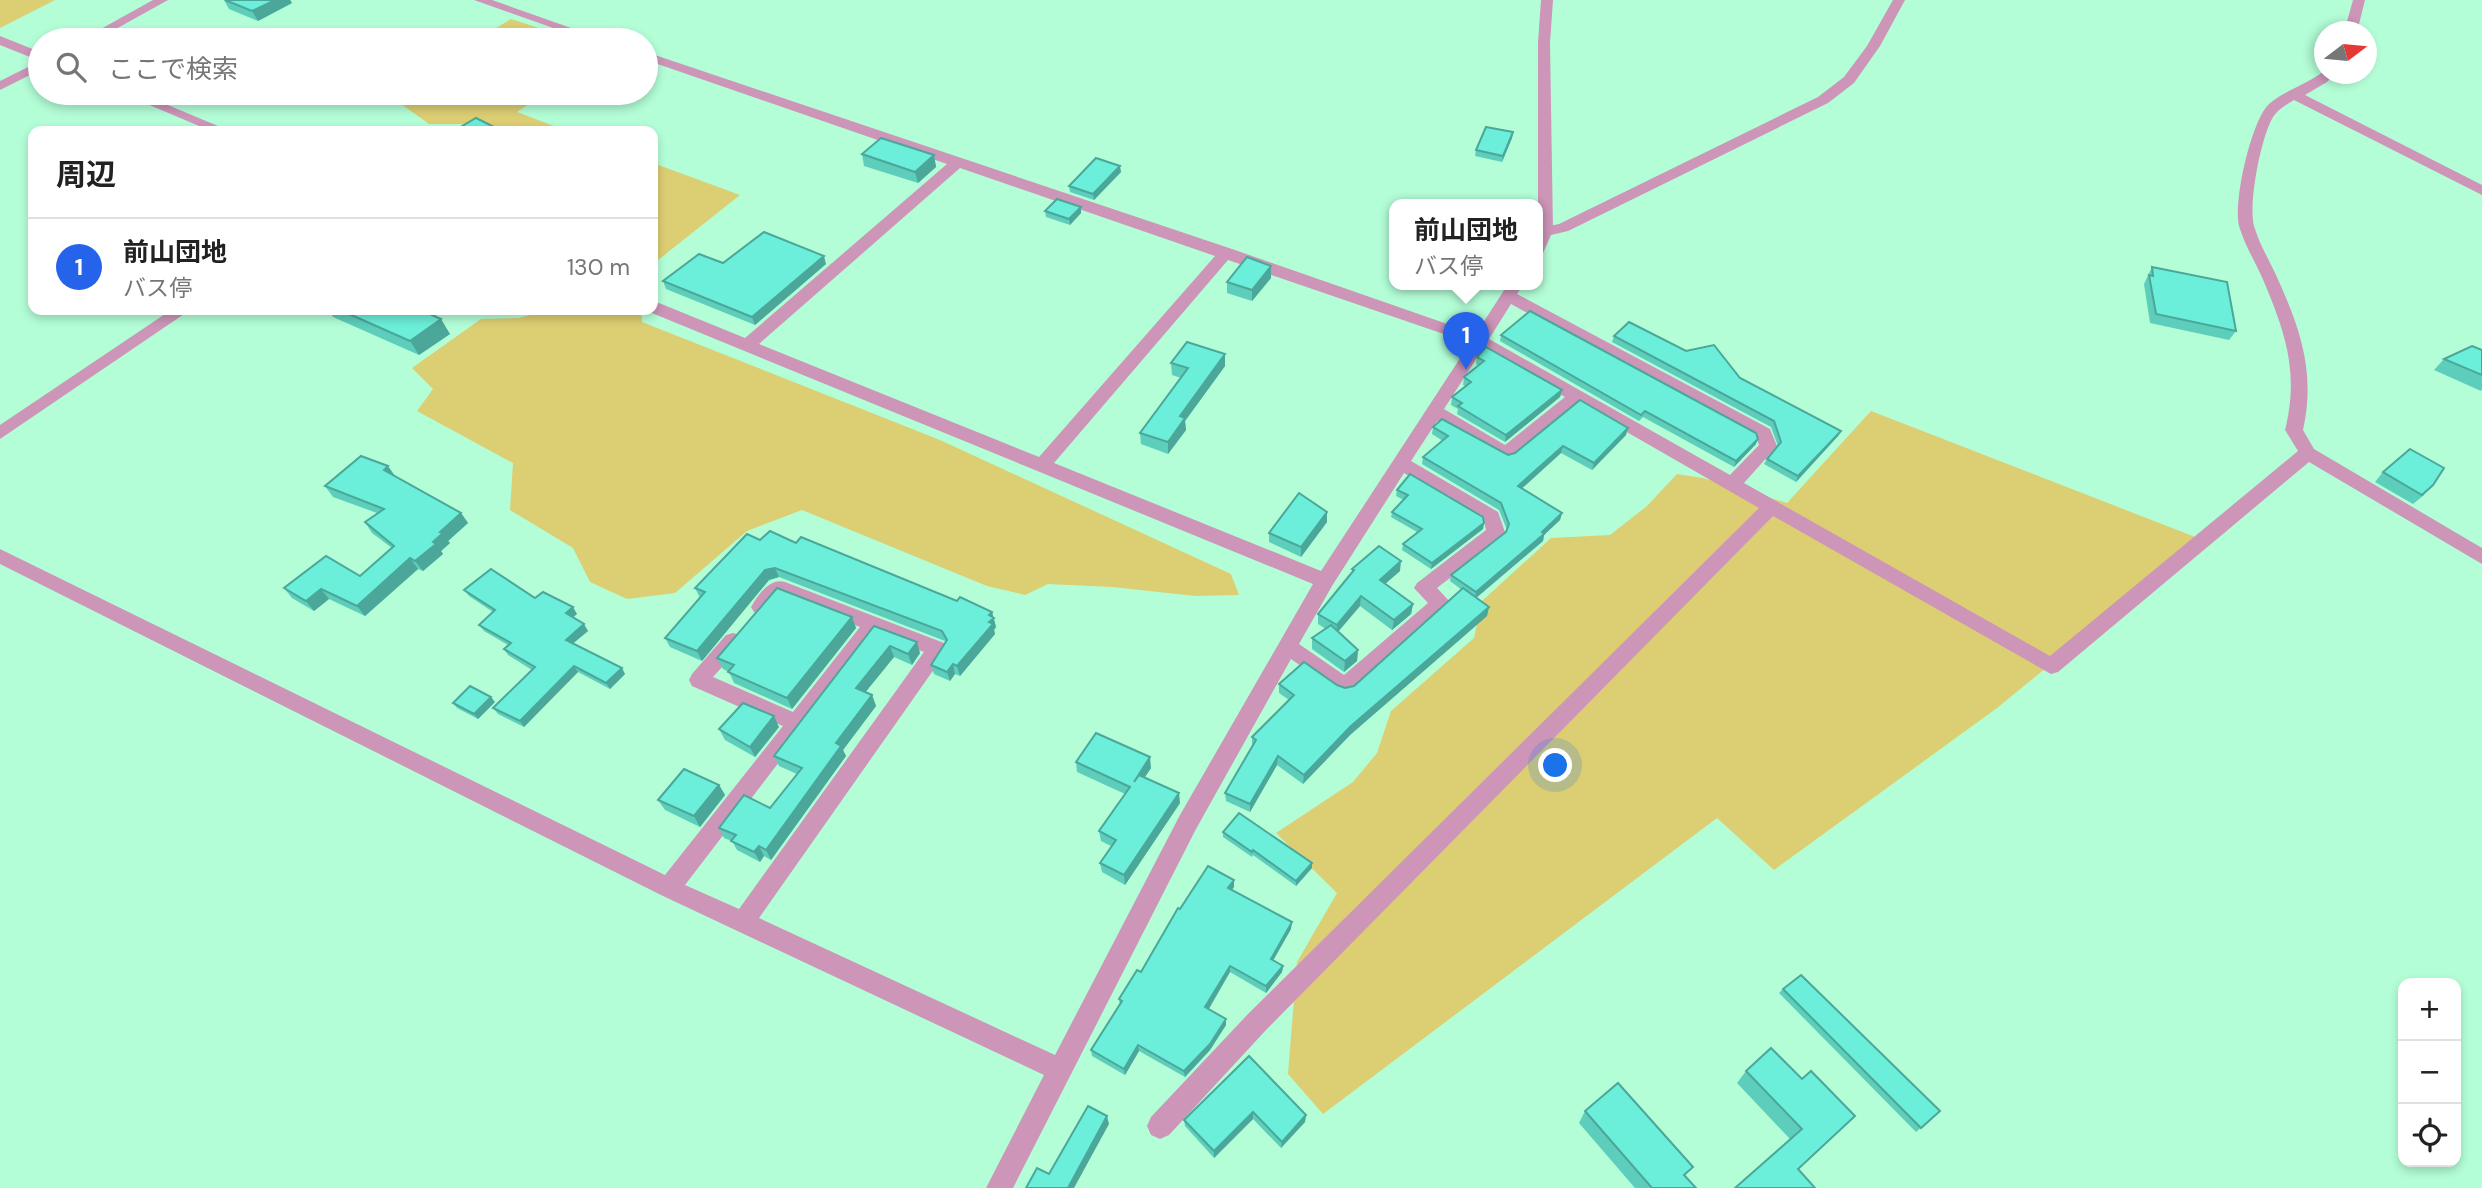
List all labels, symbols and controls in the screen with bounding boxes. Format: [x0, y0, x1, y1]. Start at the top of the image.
north arrow [2314, 21, 2377, 84]
search box [28, 28, 658, 105]
icon: search [52, 48, 90, 86]
text: ここで検索 [108, 52, 238, 86]
text: 周辺 [56, 155, 116, 194]
popup [1389, 199, 1543, 290]
text: 前山団地 [1414, 213, 1518, 247]
text: 前山団地 [123, 235, 227, 269]
text: バス停 [1414, 251, 1483, 281]
text: 1 [75, 252, 83, 282]
text: 130 m [567, 252, 630, 282]
text: バス停 [123, 273, 192, 303]
pin: 1 [1443, 312, 1489, 370]
your location [1538, 748, 1572, 782]
map controls [2398, 978, 2461, 1167]
button: + [2398, 978, 2461, 1041]
button: − [2398, 1041, 2461, 1104]
button: locate [2398, 1104, 2461, 1167]

